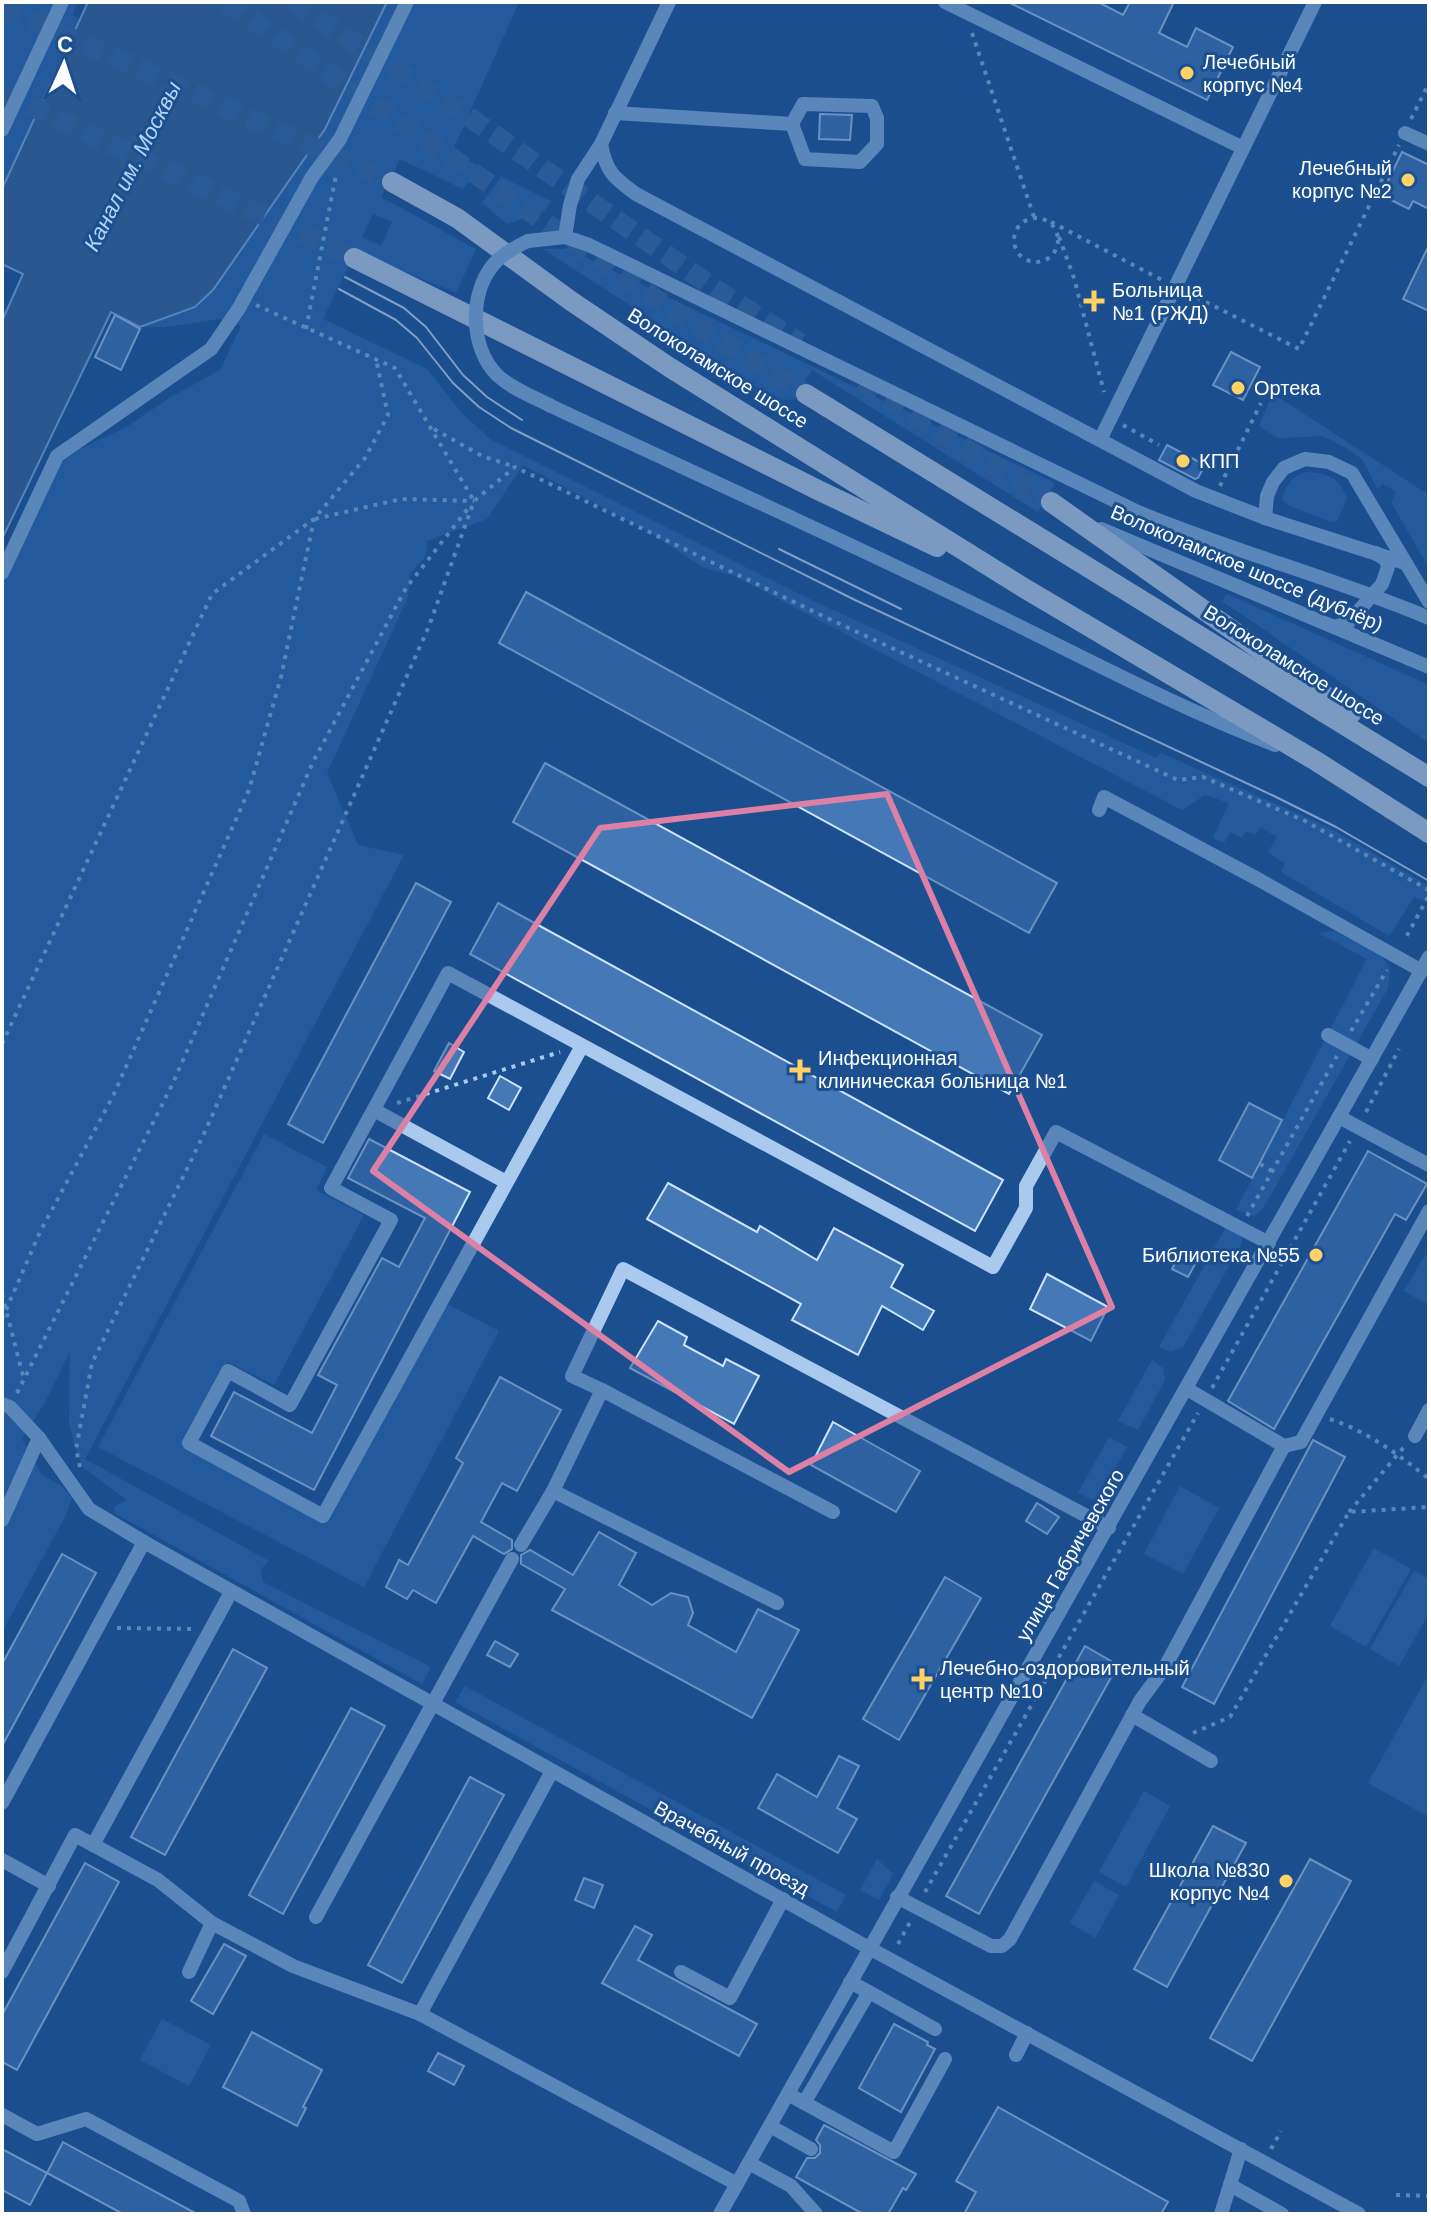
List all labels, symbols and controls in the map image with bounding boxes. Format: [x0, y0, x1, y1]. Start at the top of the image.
north arrow [24, 24, 104, 104]
text: С [56, 32, 74, 57]
place label: Лечебный корпус №4 [1203, 51, 1303, 96]
marker: Лечебный корпус №4 [1178, 64, 1196, 82]
water label: Канал им. Москвы [79, 77, 186, 255]
place label: Лечебный корпус №2 [1292, 157, 1392, 202]
marker: Лечебный корпус №2 [1399, 171, 1417, 189]
place label: Больница №1 (РЖД) [1112, 279, 1209, 324]
marker: Больница №1 (РЖД) [1083, 290, 1105, 312]
street label: Волоколамское шоссе [624, 303, 812, 433]
place label: Ортека [1254, 377, 1321, 399]
marker: Ортека [1229, 379, 1247, 397]
place label: КПП [1199, 450, 1239, 472]
marker: КПП [1174, 452, 1192, 470]
street label: Волоколамское шоссе (дублёр) [1108, 501, 1386, 635]
street label: Волоколамское шоссе [1200, 600, 1388, 730]
place label: Инфекционная клиническая больница №1 [818, 1047, 1067, 1092]
marker: Инфекционная клиническая больница №1 [789, 1059, 811, 1081]
place label: Библиотека №55 [1142, 1244, 1300, 1266]
marker: Библиотека №55 [1307, 1246, 1325, 1264]
street label: улица Габричевского [1012, 1465, 1128, 1645]
place label: Лечебно-оздоровительный центр №10 [940, 1657, 1190, 1702]
marker: Лечебно-оздоровительный центр №10 [911, 1668, 933, 1690]
street label: Врачебный проезд [650, 1796, 814, 1900]
place label: Школа №830 корпус №4 [1149, 1859, 1270, 1904]
marker: Школа №830 корпус №4 [1277, 1872, 1295, 1890]

